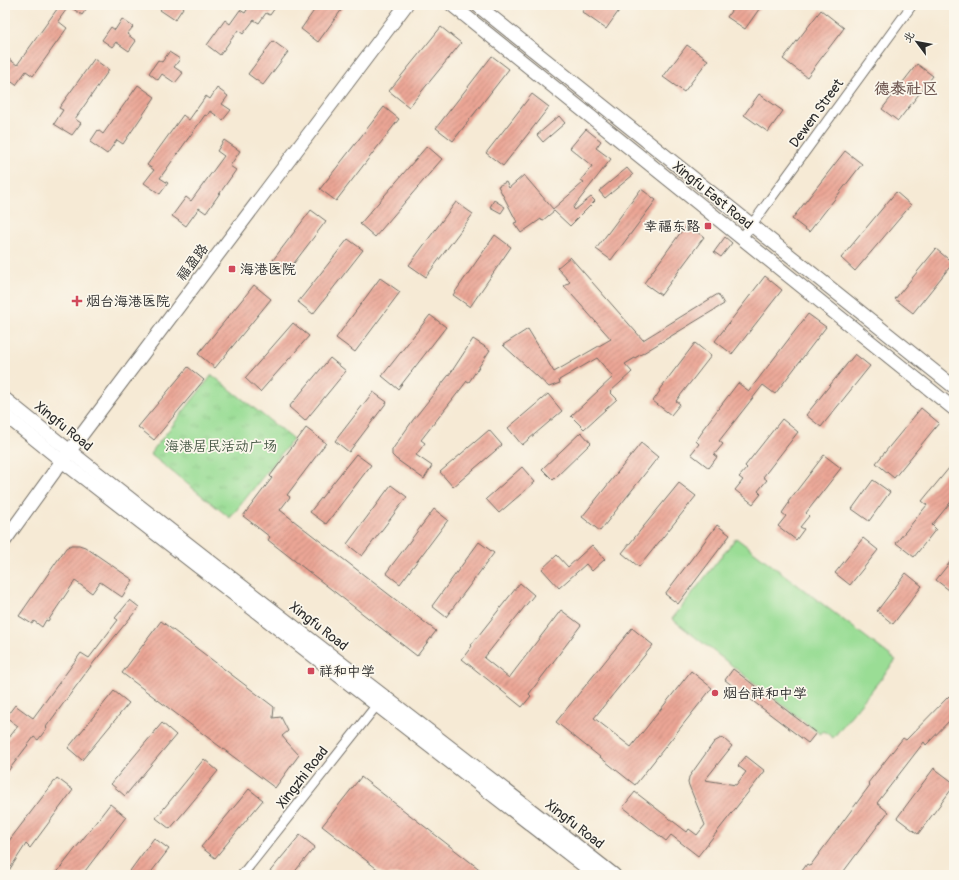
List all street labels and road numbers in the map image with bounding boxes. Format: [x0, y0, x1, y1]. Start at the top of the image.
street label: Dewen Street [786, 75, 847, 151]
street label: Xingfu East Road [669, 158, 756, 233]
street label: 福盈路 [173, 240, 212, 284]
street label: Xingfu Road [31, 398, 96, 455]
street label: Xingfu Road [286, 598, 351, 655]
street label: Xingzhi Road [273, 743, 332, 812]
street label: Xingfu Road [542, 796, 607, 853]

